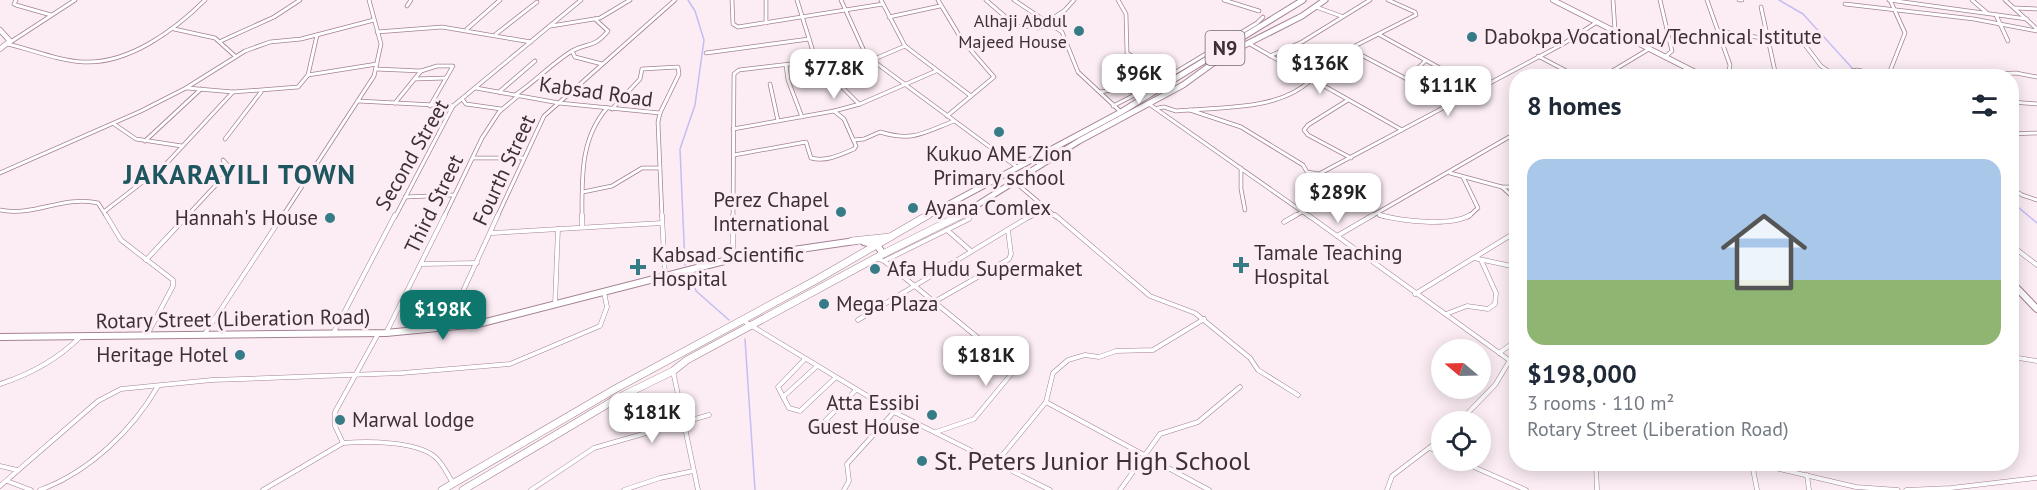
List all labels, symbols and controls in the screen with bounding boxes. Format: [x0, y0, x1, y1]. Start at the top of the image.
place label: Alhaji Abdul Majeed House [958, 9, 1068, 53]
place label: Dabokpa Vocational/Technical Istitute [1484, 23, 1822, 50]
marker: Alhaji Abdul Majeed House [1072, 24, 1086, 38]
marker: Dabokpa Vocational/Technical Istitute [1465, 30, 1479, 44]
road number: N9 [1206, 31, 1244, 65]
pin: $136K [1278, 44, 1362, 95]
pin: $77.8K [785, 49, 883, 100]
text: $136K [1291, 50, 1349, 76]
pin: $96K [1103, 54, 1175, 105]
text: $77.8K [804, 55, 864, 81]
text: $96K [1116, 60, 1162, 86]
pin: $111K [1406, 66, 1490, 117]
street label: Kabsad Road [537, 70, 655, 113]
text: $111K [1419, 72, 1477, 98]
text: 8 homes [1527, 89, 1622, 122]
icon: filters [1968, 89, 2001, 122]
street label: Second Street [369, 94, 454, 215]
street label: Fourth Street [466, 110, 541, 229]
marker: Kukuo AME Zion Primary school [992, 125, 1006, 139]
place label: Kukuo AME Zion Primary school [926, 140, 1072, 191]
street label: Third Street [398, 150, 469, 258]
district label: JAKARAYILI TOWN [122, 157, 357, 191]
pin: $289K [1296, 173, 1380, 224]
text: $289K [1309, 179, 1367, 205]
place label: Perez Chapel International [713, 186, 829, 237]
place label: Ayana Comlex [925, 194, 1051, 221]
icon: home [1710, 198, 1818, 306]
marker: Ayana Comlex [906, 201, 920, 215]
place label: Hannah's House [175, 204, 318, 231]
marker: Perez Chapel International [834, 205, 848, 219]
marker: Hannah's House [323, 211, 337, 225]
place label: Tamale Teaching Hospital [1254, 239, 1403, 290]
place label: Kabsad Scientific Hospital [652, 241, 804, 292]
place label: Afa Hudu Supermaket [887, 255, 1082, 282]
marker: Tamale Teaching Hospital [1232, 256, 1250, 274]
marker: Kabsad Scientific Hospital [629, 258, 647, 276]
marker: Afa Hudu Supermaket [868, 262, 882, 276]
pin: $198K [401, 290, 485, 341]
place label: Mega Plaza [836, 290, 938, 317]
text: $198K [414, 296, 472, 322]
marker: Mega Plaza [817, 297, 831, 311]
street label: Rotary Street (Liberation Road) [95, 303, 371, 334]
pin: $181K [944, 336, 1028, 387]
north arrow [1431, 339, 1491, 399]
map controls [1431, 339, 1491, 471]
place label: Heritage Hotel [96, 341, 228, 368]
text: $181K [957, 342, 1015, 368]
marker: Heritage Hotel [233, 348, 247, 362]
text: $198,000 [1527, 357, 1637, 390]
place label: Atta Essibi Guest House [807, 389, 920, 440]
text: 3 rooms · 110 m² [1527, 390, 1674, 416]
pin: $181K [610, 393, 694, 444]
text: $181K [623, 399, 681, 425]
place label: Marwal lodge [352, 406, 474, 433]
marker: Atta Essibi Guest House [925, 408, 939, 422]
button: locate [1431, 411, 1491, 471]
marker: Marwal lodge [333, 413, 347, 427]
text: Rotary Street (Liberation Road) [1527, 416, 1789, 442]
place label: St. Peters Junior High School [934, 444, 1250, 477]
marker: St. Peters Junior High School [915, 454, 929, 468]

